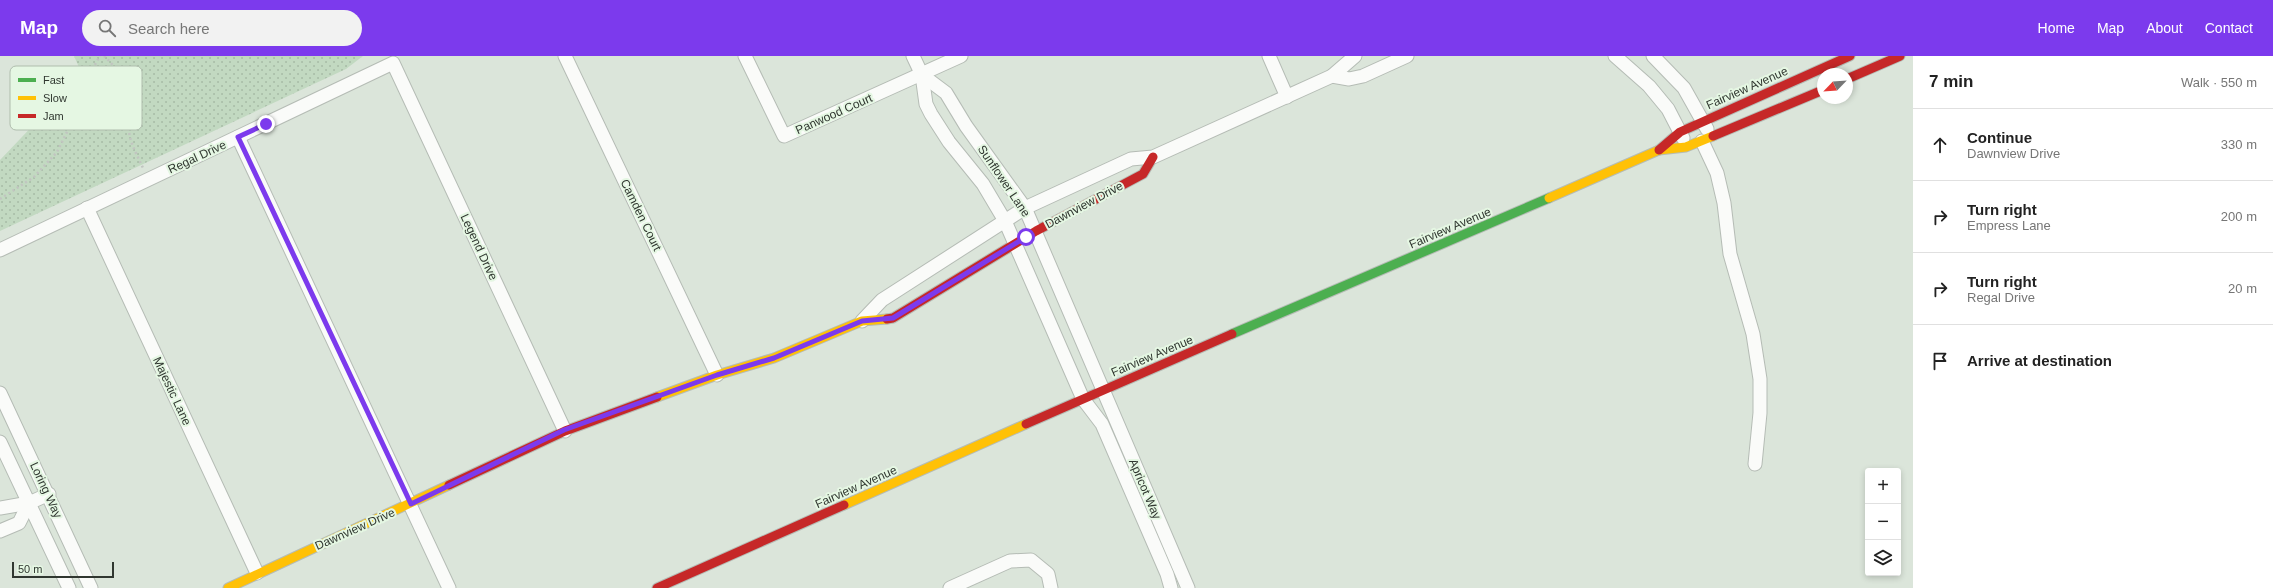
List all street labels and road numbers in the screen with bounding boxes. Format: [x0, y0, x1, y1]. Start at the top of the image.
street label: Fairview Avenue [1704, 64, 1790, 112]
street label: Panwood Court [793, 91, 875, 137]
street label: Regal Drive [166, 137, 229, 177]
street label: Sunflower Lane [975, 143, 1033, 220]
street label: Camden Court [618, 177, 665, 254]
street label: Dawnview Drive [1043, 178, 1126, 231]
street label: Fairview Avenue [1407, 204, 1493, 252]
street label: Legend Drive [458, 212, 501, 283]
street label: Fairview Avenue [1109, 332, 1195, 380]
street label: Majestic Lane [150, 354, 194, 428]
street label: Apricot Way [1126, 457, 1164, 521]
street label: Loring Way [27, 460, 65, 520]
street label: Fairview Avenue [813, 463, 899, 511]
street label: Dawnview Drive [313, 505, 397, 553]

